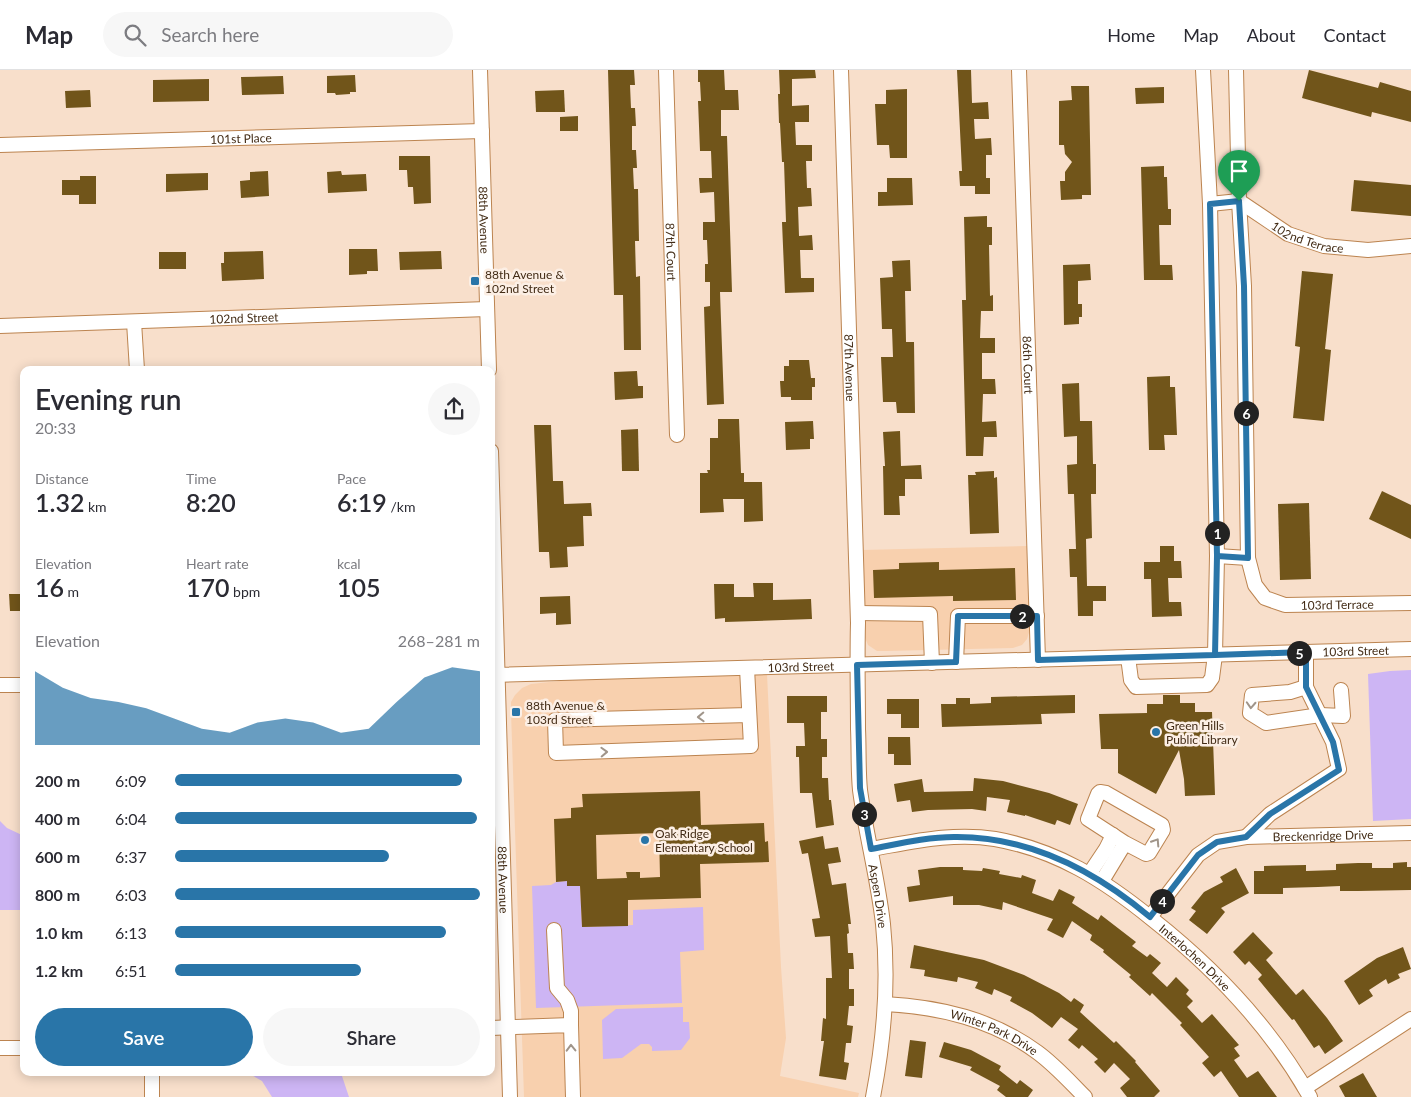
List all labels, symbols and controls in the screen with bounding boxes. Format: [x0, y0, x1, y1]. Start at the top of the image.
search box [103, 12, 453, 57]
text: Map [25, 20, 73, 49]
icon: search [121, 21, 149, 49]
text: Search here [161, 23, 259, 46]
text: Home [1107, 24, 1155, 46]
text: Map [1183, 24, 1219, 46]
text: About [1247, 24, 1296, 46]
text: Contact [1324, 24, 1386, 46]
street label: 101st Place [210, 130, 272, 146]
pin [1218, 150, 1260, 201]
icon: arrive [1225, 157, 1253, 185]
street label: 88th Avenue [476, 186, 493, 254]
street label: 102nd Terrace [1269, 218, 1344, 255]
street label: 87th Court [663, 223, 680, 282]
place label: 88th Avenue & 102nd Street [485, 267, 564, 296]
marker: 88th Avenue & 102nd Street [469, 275, 481, 287]
street label: 102nd Street [209, 309, 279, 326]
street label: 87th Avenue [842, 334, 859, 402]
street label: 86th Court [1020, 336, 1037, 395]
text: Evening run [35, 382, 181, 416]
button: share [428, 383, 480, 435]
pin: 6 [1234, 400, 1258, 426]
text: 6 [1242, 405, 1251, 422]
text: 20:33 [35, 418, 76, 437]
text: Distance [35, 470, 89, 487]
text: Time [186, 470, 217, 487]
text: Pace [337, 470, 366, 487]
text: 1.32 [35, 487, 84, 517]
text: 8:20 [186, 487, 236, 517]
text: 6:19 [337, 487, 387, 517]
text: km [84, 498, 107, 515]
text: /km [387, 498, 415, 515]
pin: 1 [1204, 520, 1230, 546]
text: 1 [1213, 525, 1222, 542]
text: Elevation [35, 555, 92, 572]
text: Heart rate [186, 555, 249, 572]
text: kcal [337, 555, 361, 572]
text: 16 [35, 572, 64, 602]
text: 170 [186, 572, 230, 602]
text: 105 [337, 572, 381, 602]
text: m [64, 583, 79, 600]
text: bpm [230, 583, 260, 600]
street label: 103rd Terrace [1301, 596, 1374, 612]
pin: 2 [1010, 604, 1034, 628]
text: 2 [1018, 608, 1027, 625]
text: Elevation [35, 631, 100, 650]
text: 268–281 m [398, 631, 480, 650]
pin: 5 [1286, 640, 1312, 666]
street label: 103rd Street [1322, 642, 1390, 659]
text: 5 [1295, 645, 1304, 662]
street label: 103rd Street [767, 658, 835, 675]
place label: 88th Avenue & 103rd Street [526, 698, 605, 727]
one-way arrow [1246, 701, 1257, 709]
marker: 88th Avenue & 103rd Street [510, 706, 522, 718]
one-way arrow [696, 711, 704, 722]
place label: Green Hills Public Library [1166, 718, 1238, 747]
marker: Green Hills Public Library [1150, 726, 1162, 738]
one-way arrow [601, 746, 609, 757]
text: 200 m [35, 771, 80, 790]
text: 6:09 [115, 771, 147, 790]
pin: 3 [852, 802, 876, 826]
text: 3 [860, 806, 869, 823]
text: 400 m [35, 809, 80, 828]
text: 6:04 [115, 809, 147, 828]
place label: Oak Ridge Elementary School [655, 826, 753, 855]
street label: Breckenridge Drive [1273, 826, 1374, 844]
marker: Oak Ridge Elementary School [639, 834, 651, 846]
one-way arrow [1150, 839, 1159, 848]
street label: 88th Avenue [495, 846, 512, 914]
text: 600 m [35, 847, 80, 866]
text: 6:37 [115, 847, 147, 866]
street label: Aspen Drive [866, 863, 891, 929]
text: 800 m [35, 885, 80, 904]
text: 6:03 [115, 885, 147, 904]
pin: 4 [1150, 888, 1174, 914]
text: 4 [1158, 893, 1167, 910]
street label: Interlochen Drive [1156, 921, 1234, 994]
text: 1.0 km [35, 923, 83, 942]
text: 6:13 [115, 923, 147, 942]
text: 1.2 km [35, 961, 83, 980]
text: 6:51 [115, 961, 147, 980]
street label: Winter Park Drive [949, 1006, 1041, 1058]
button: Save [35, 1008, 253, 1066]
button: Share [263, 1008, 480, 1066]
one-way arrow [566, 1044, 577, 1052]

